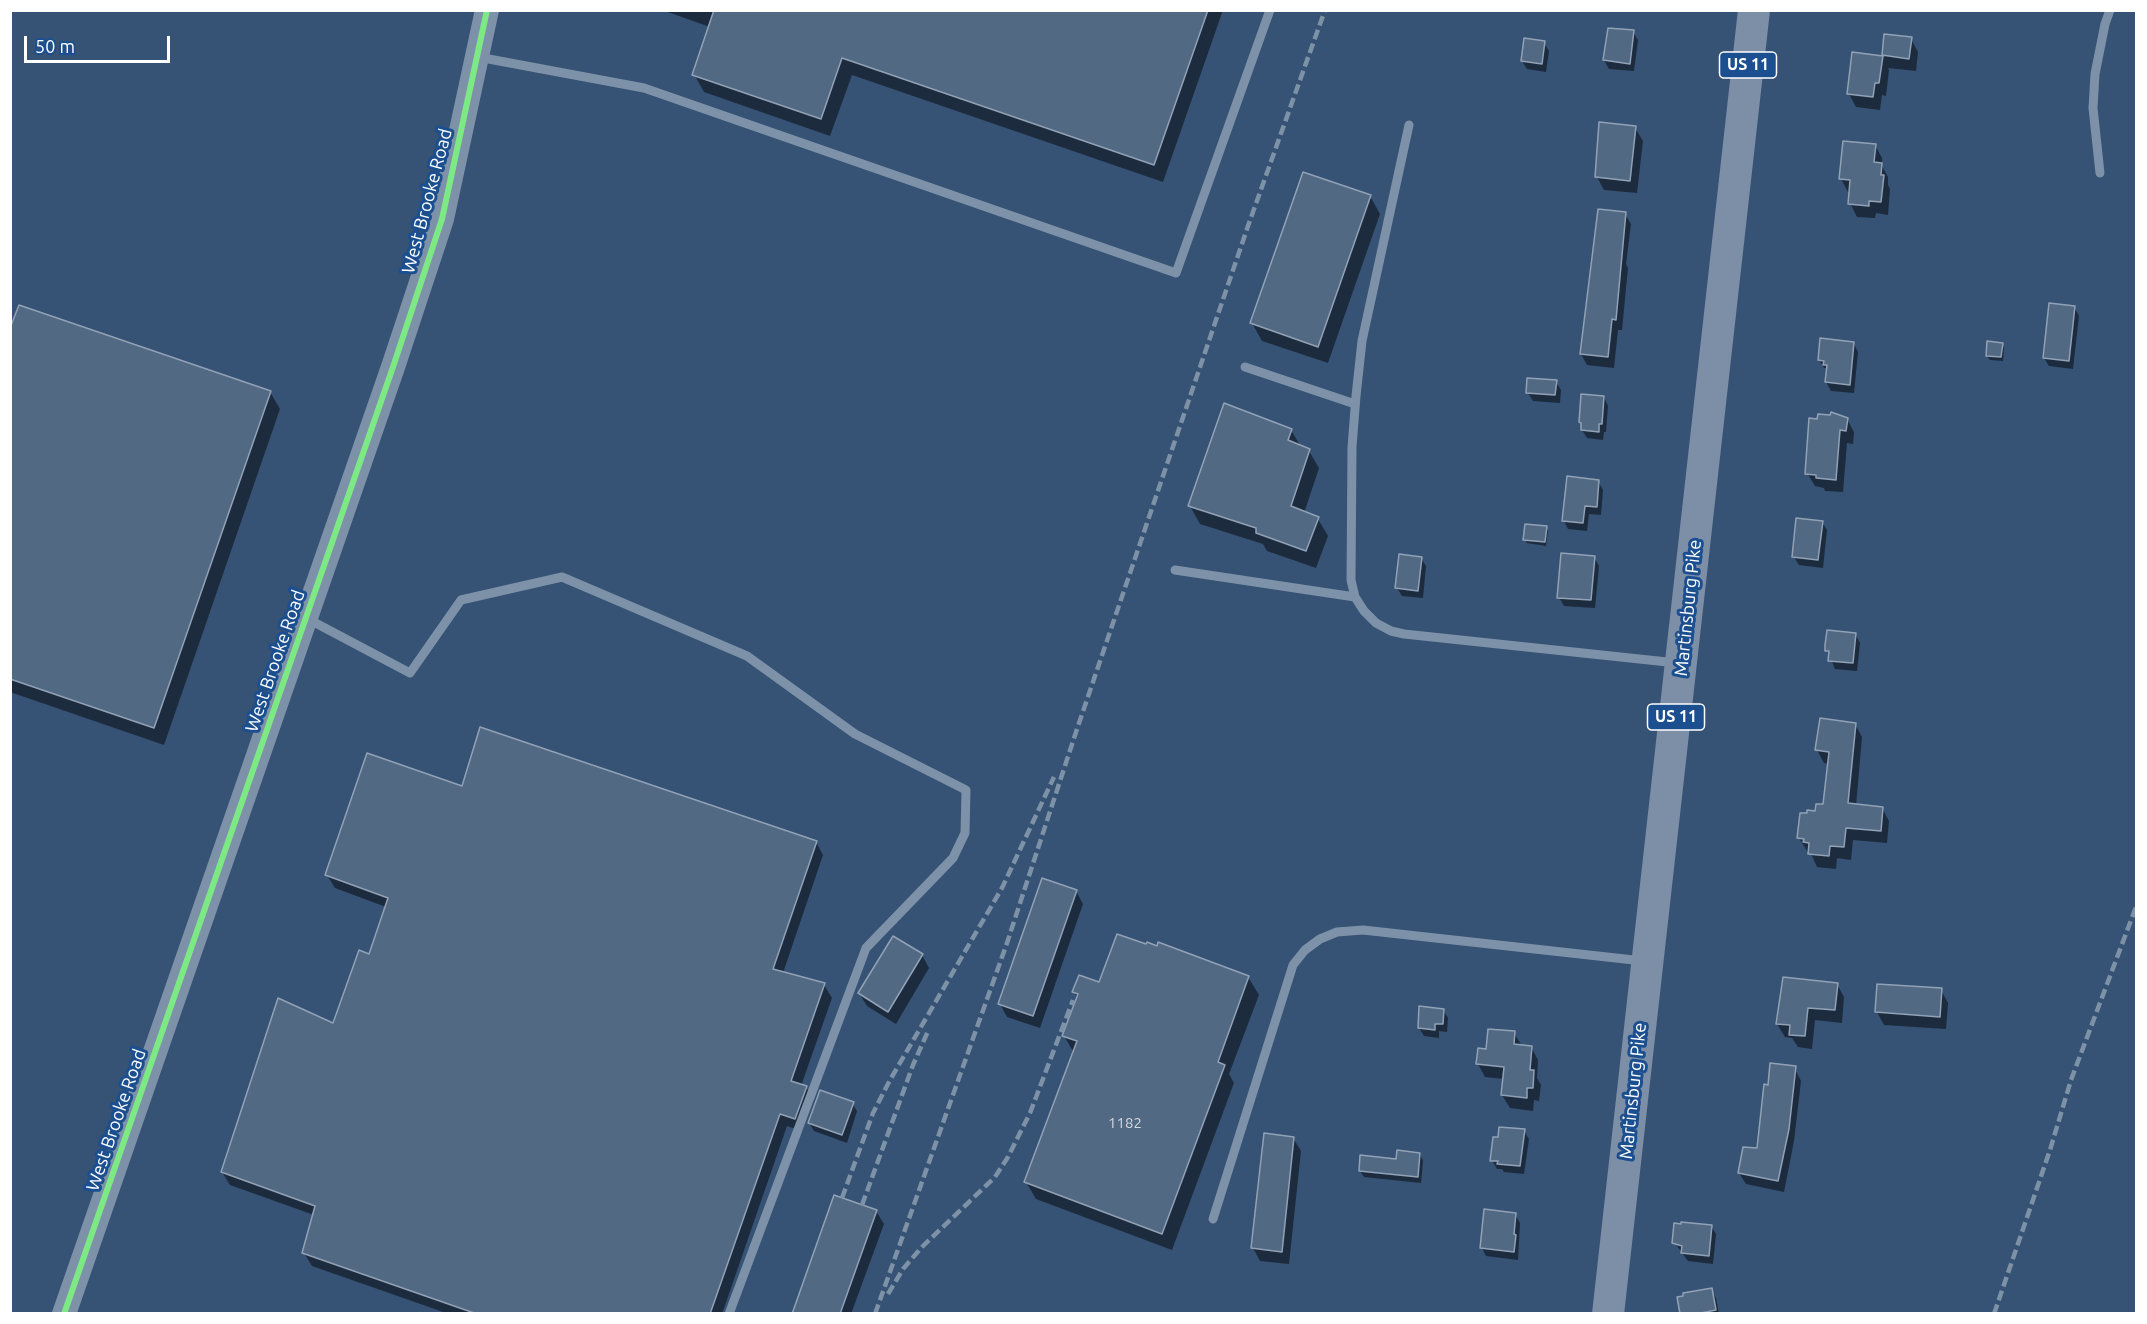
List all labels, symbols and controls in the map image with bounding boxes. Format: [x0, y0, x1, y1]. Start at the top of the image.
scale bar [27, 24, 172, 62]
text: 50 m [35, 36, 75, 56]
road number: US 11 [1720, 52, 1776, 78]
street label: West Brooke Road [397, 126, 457, 276]
street label: Martinsburg Pike [1670, 539, 1706, 677]
street label: West Brooke Road [241, 587, 309, 735]
road number: US 11 [1648, 704, 1704, 730]
street label: Martinsburg Pike [1615, 1022, 1651, 1160]
street label: West Brooke Road [82, 1046, 150, 1194]
house number: 1182 [1108, 1114, 1142, 1132]

